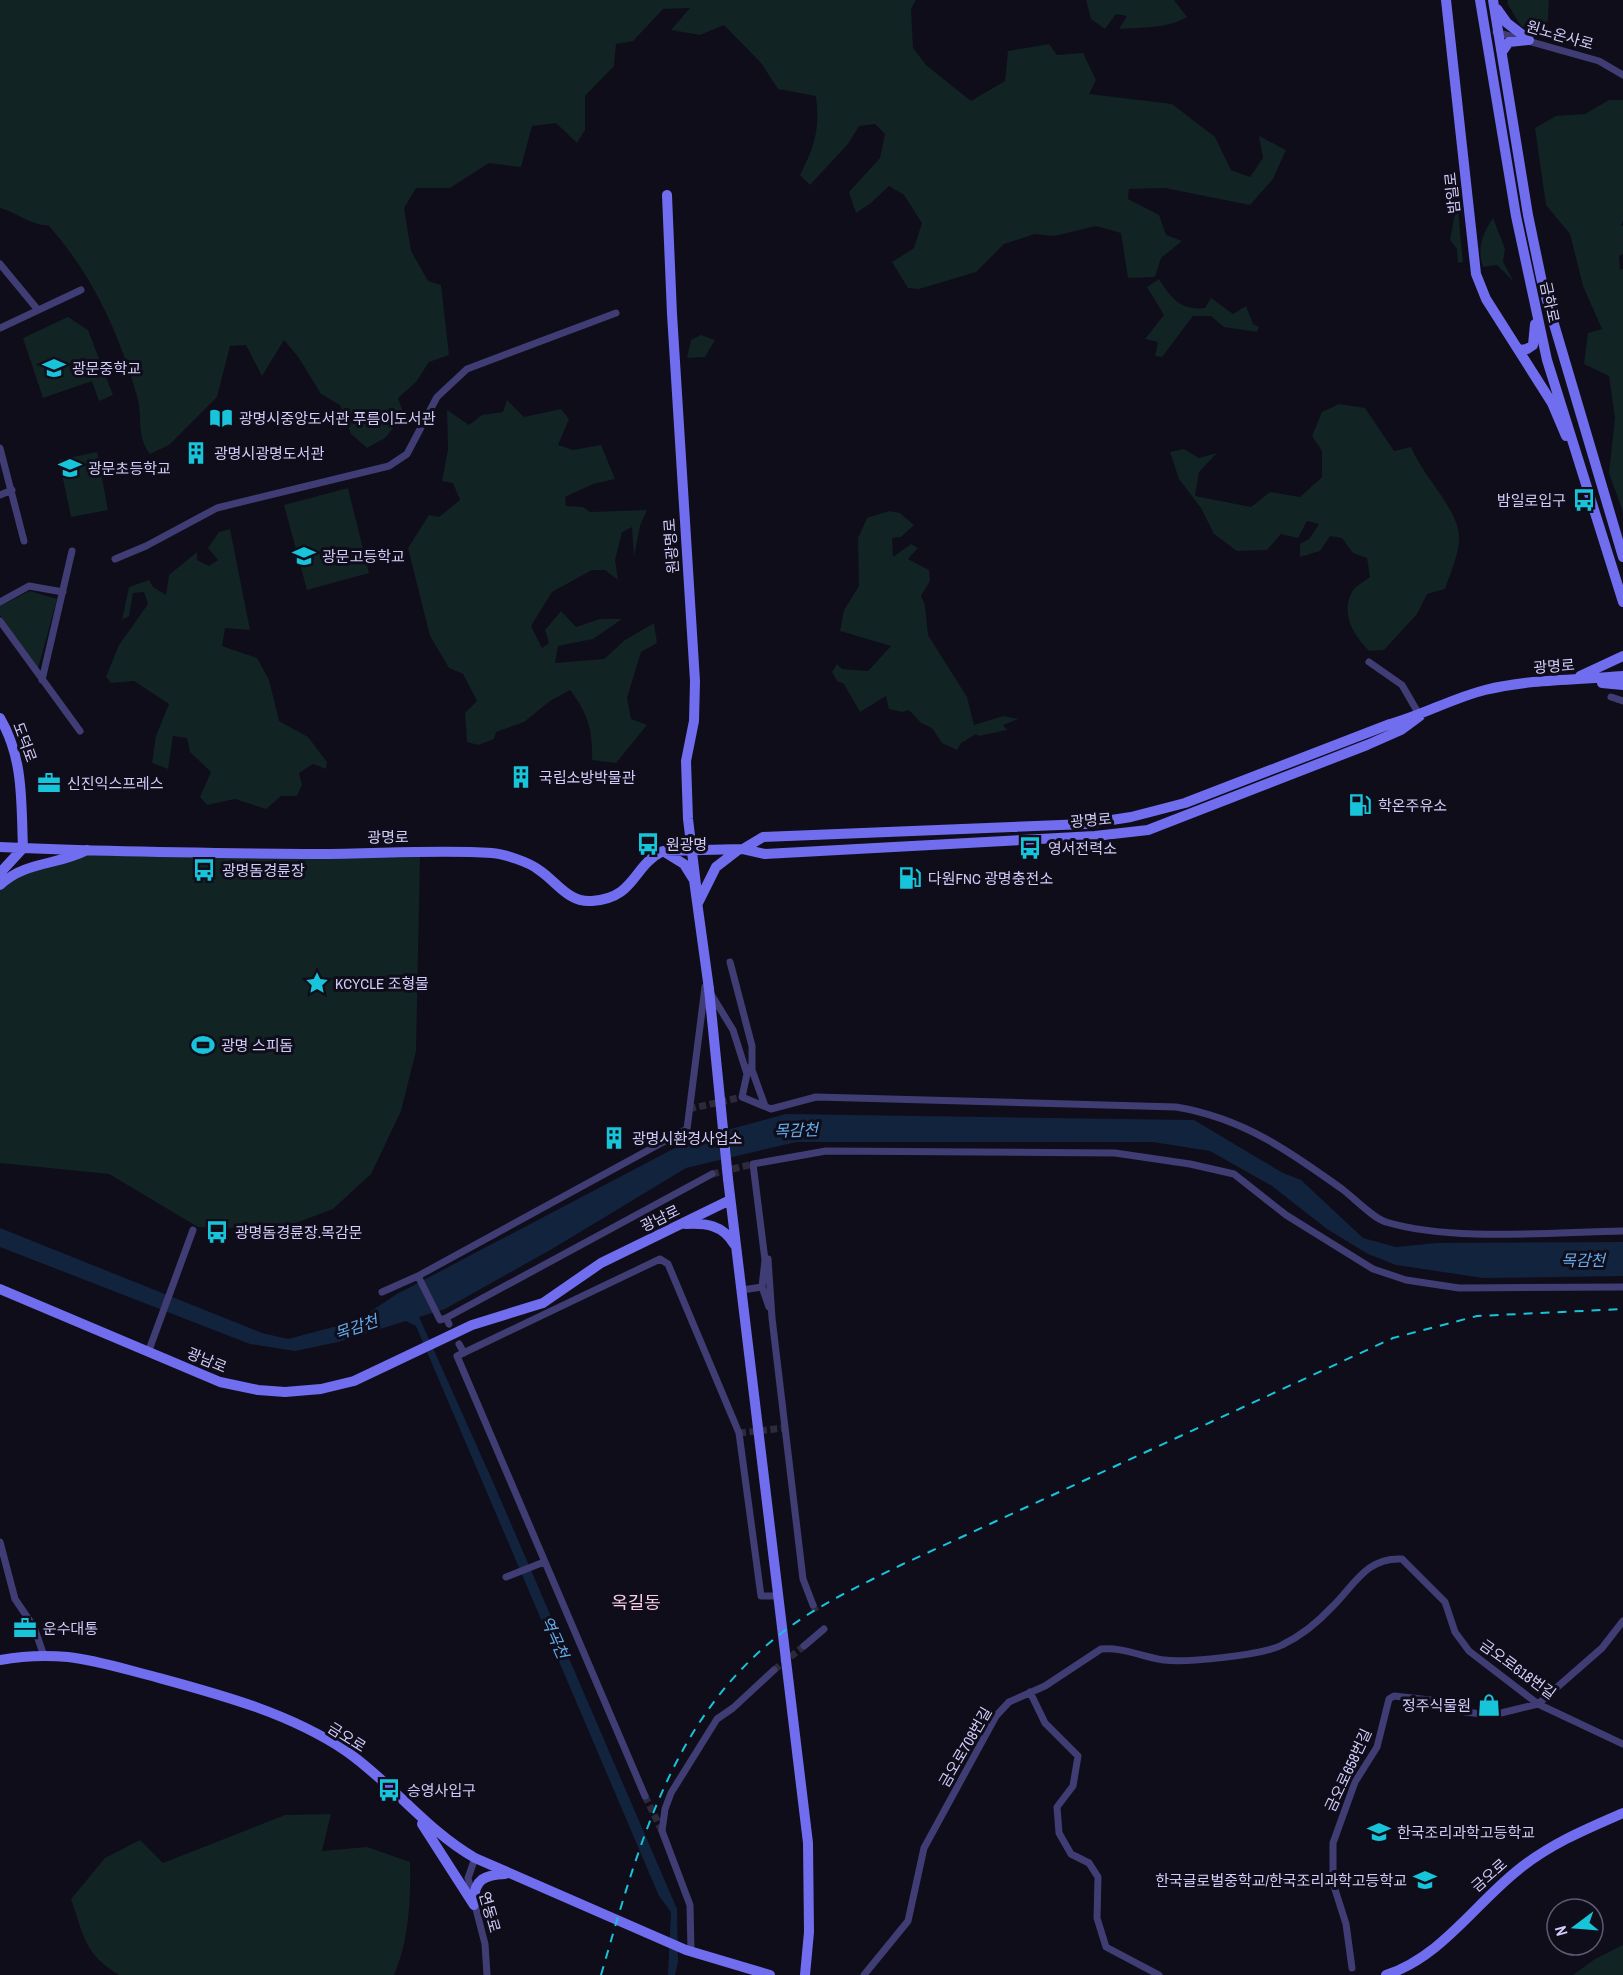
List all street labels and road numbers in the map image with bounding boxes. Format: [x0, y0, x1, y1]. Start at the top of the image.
street label: 원노온사로 [1524, 15, 1596, 55]
street label: 밤일로 [1439, 171, 1465, 215]
street label: 금하로 [1535, 280, 1565, 324]
street label: 원광명로 [659, 518, 683, 574]
street label: 광명로 [1533, 654, 1575, 678]
street label: 도덕로 [8, 719, 42, 765]
street label: 광명로 [1069, 808, 1113, 832]
street label: 광명로 [367, 826, 409, 848]
street label: 광남로 [637, 1199, 683, 1237]
street label: 광남로 [184, 1343, 230, 1377]
street label: 금오로618번길 [1476, 1634, 1560, 1704]
street label: 금오로708번길 [934, 1703, 996, 1791]
street label: 금오로 [324, 1717, 370, 1757]
street label: 금오로658번길 [1320, 1725, 1376, 1815]
street label: 금오로 [1466, 1853, 1512, 1897]
street label: 연동로 [474, 1889, 506, 1935]

